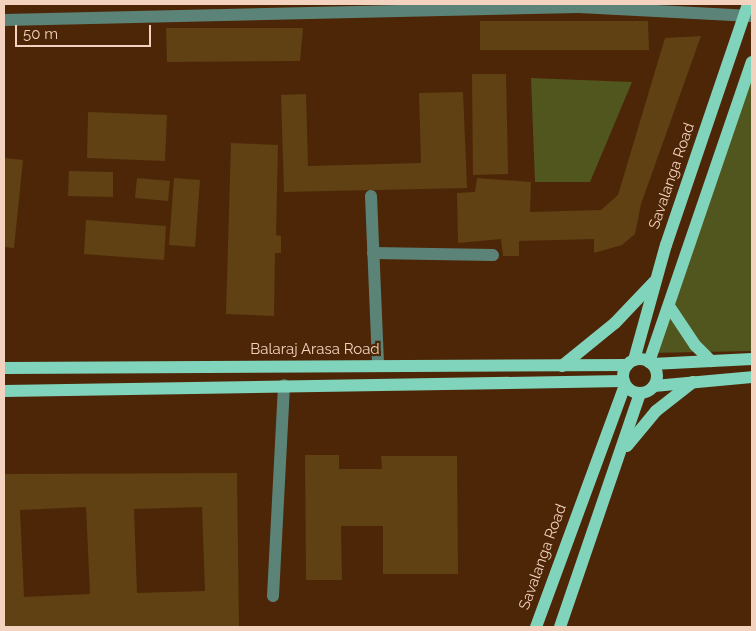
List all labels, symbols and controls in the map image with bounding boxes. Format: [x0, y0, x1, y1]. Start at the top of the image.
scale bar [18, 15, 154, 47]
text: 50 m [23, 25, 58, 43]
street label: Savalanga Road [645, 120, 699, 232]
street label: Balaraj Arasa Road [250, 341, 380, 359]
street label: Savalanga Road [516, 502, 570, 612]

